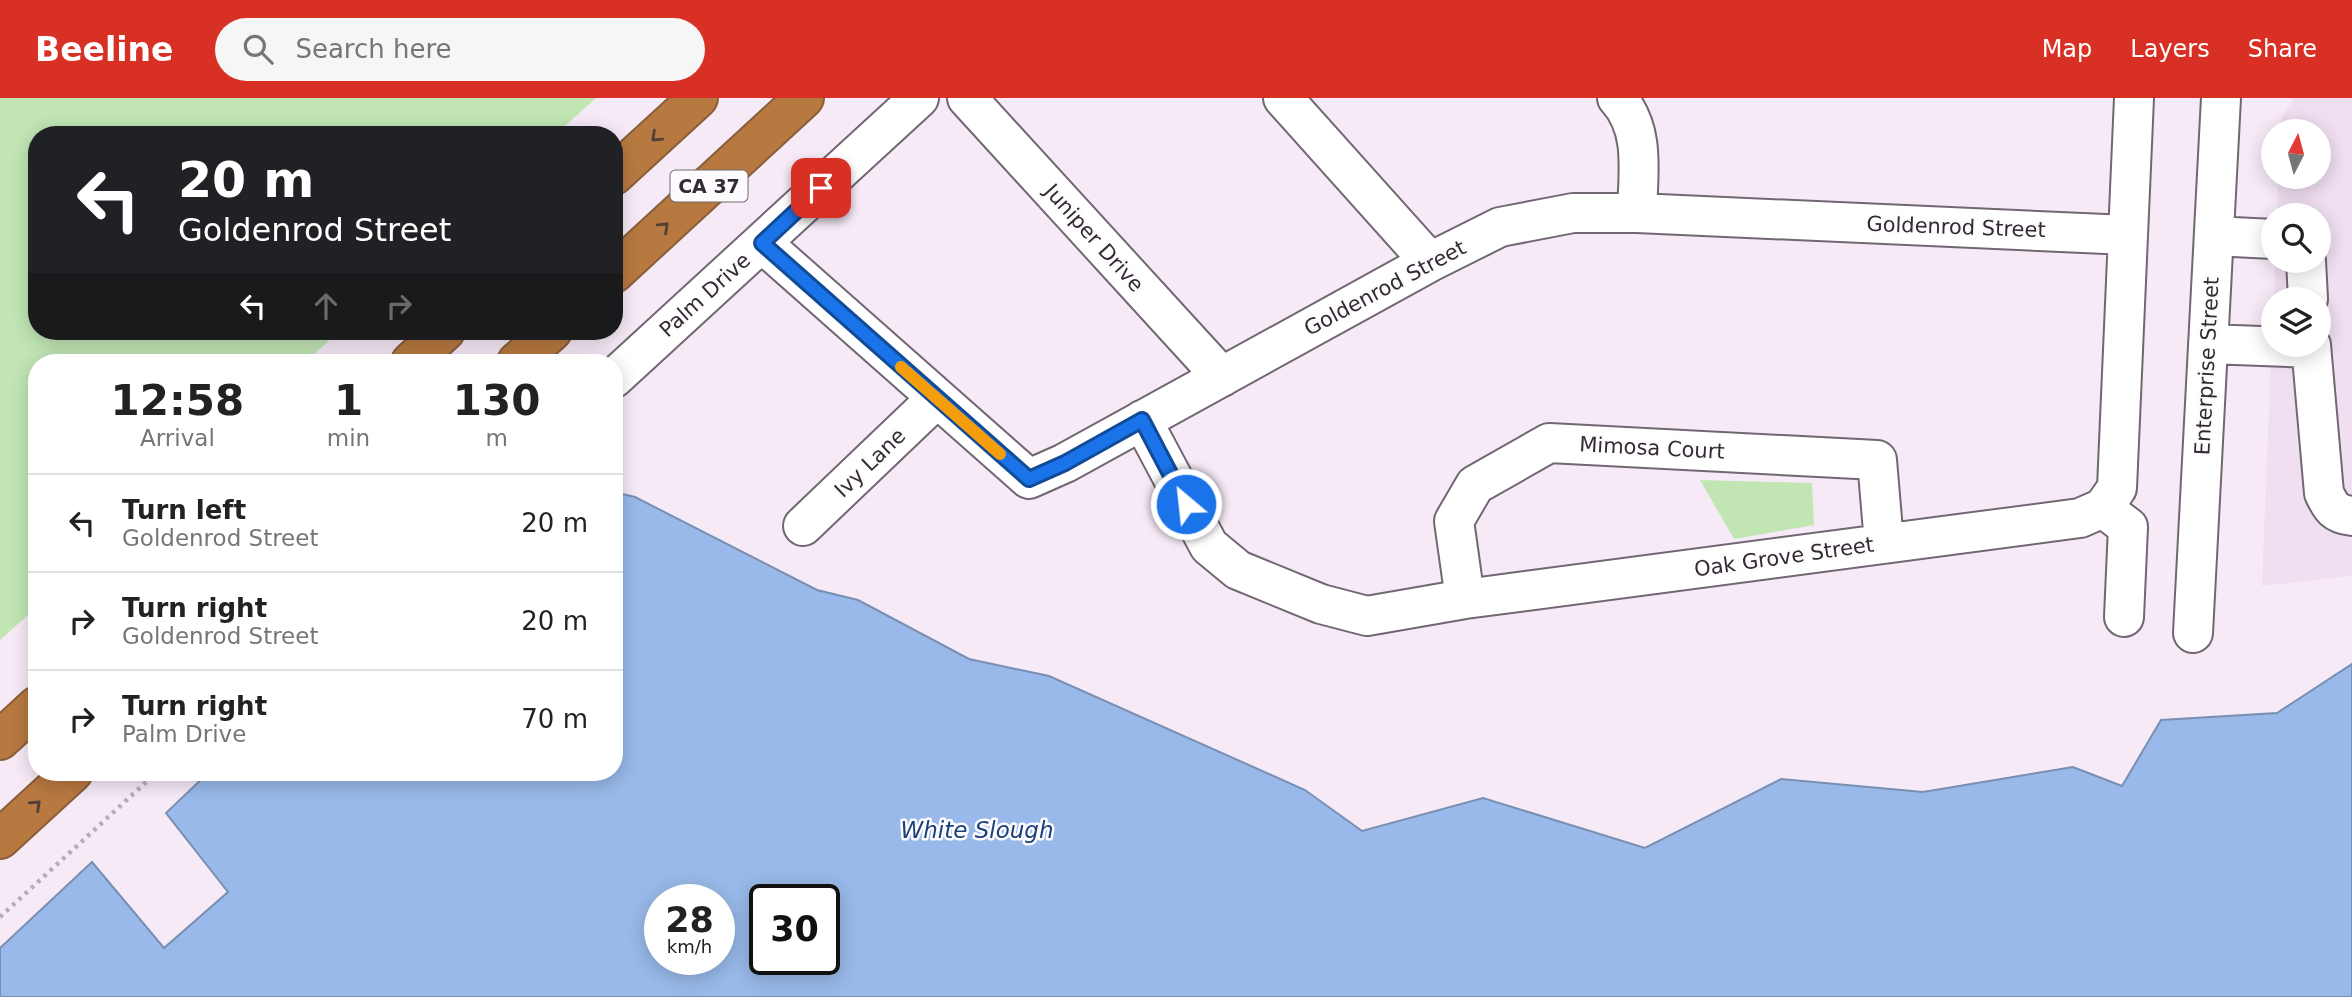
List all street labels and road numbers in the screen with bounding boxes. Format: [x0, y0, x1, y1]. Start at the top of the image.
road number: CA 37 [670, 170, 748, 202]
street label: Juniper Drive [1038, 178, 1148, 297]
street label: Goldenrod Street [1866, 212, 2046, 242]
street label: Goldenrod Street [1300, 235, 1470, 341]
street label: Palm Drive [655, 248, 755, 342]
street label: Enterprise Street [2190, 276, 2224, 456]
street label: Ivy Lane [830, 424, 910, 502]
street label: Mimosa Court [1579, 432, 1725, 464]
street label: Oak Grove Street [1693, 532, 1875, 582]

